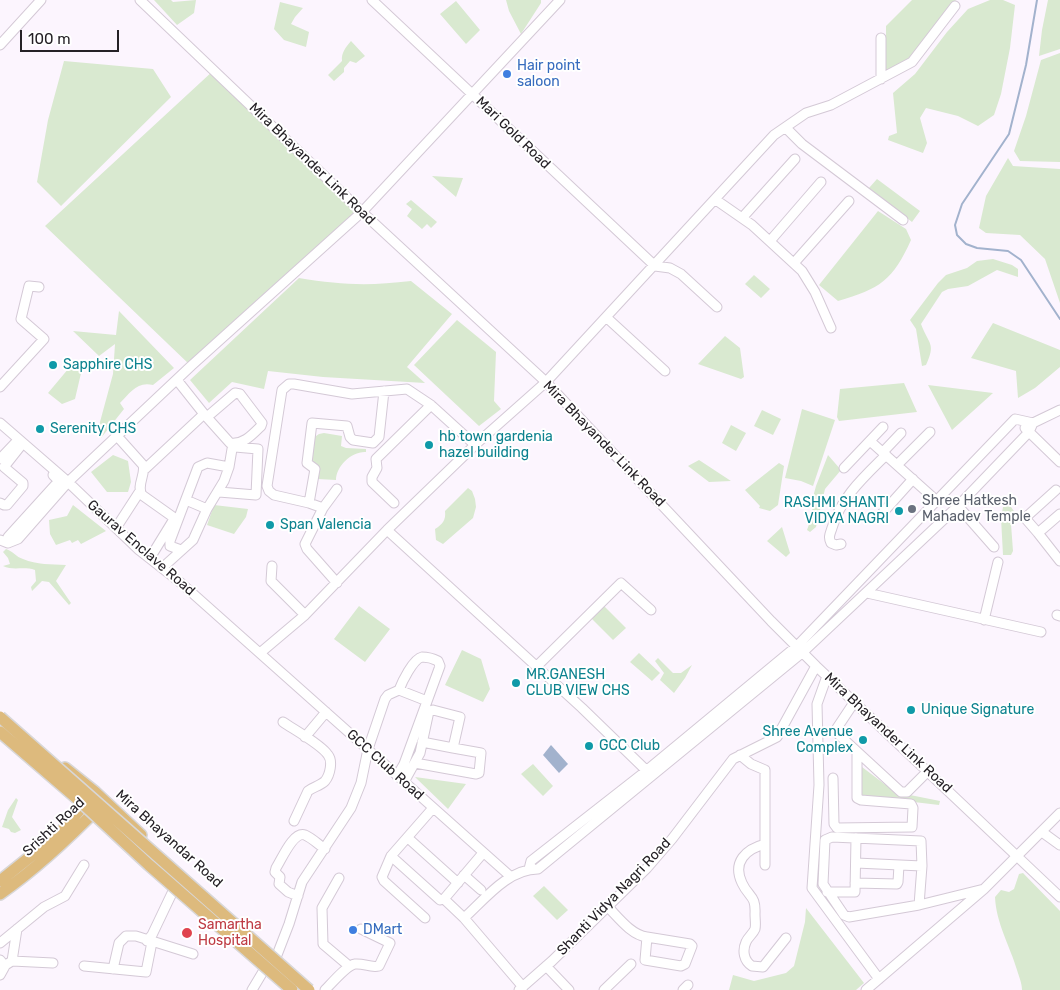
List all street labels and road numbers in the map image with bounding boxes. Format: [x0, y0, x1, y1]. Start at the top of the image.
street label: Mari Gold Road [472, 93, 554, 173]
street label: Mira Bhayander Link Road [246, 99, 378, 229]
street label: Mira Bhayander Link Road [539, 378, 669, 510]
street label: Gaurav Enclave Road [84, 497, 198, 599]
street label: Mira Bhayander Link Road [821, 669, 955, 797]
street label: GCC Club Road [343, 726, 427, 804]
street label: Mira Bhayandar Road [112, 787, 226, 891]
street label: Srishti Road [20, 794, 88, 860]
street label: Shanti Vidya Nagri Road [554, 835, 674, 959]

